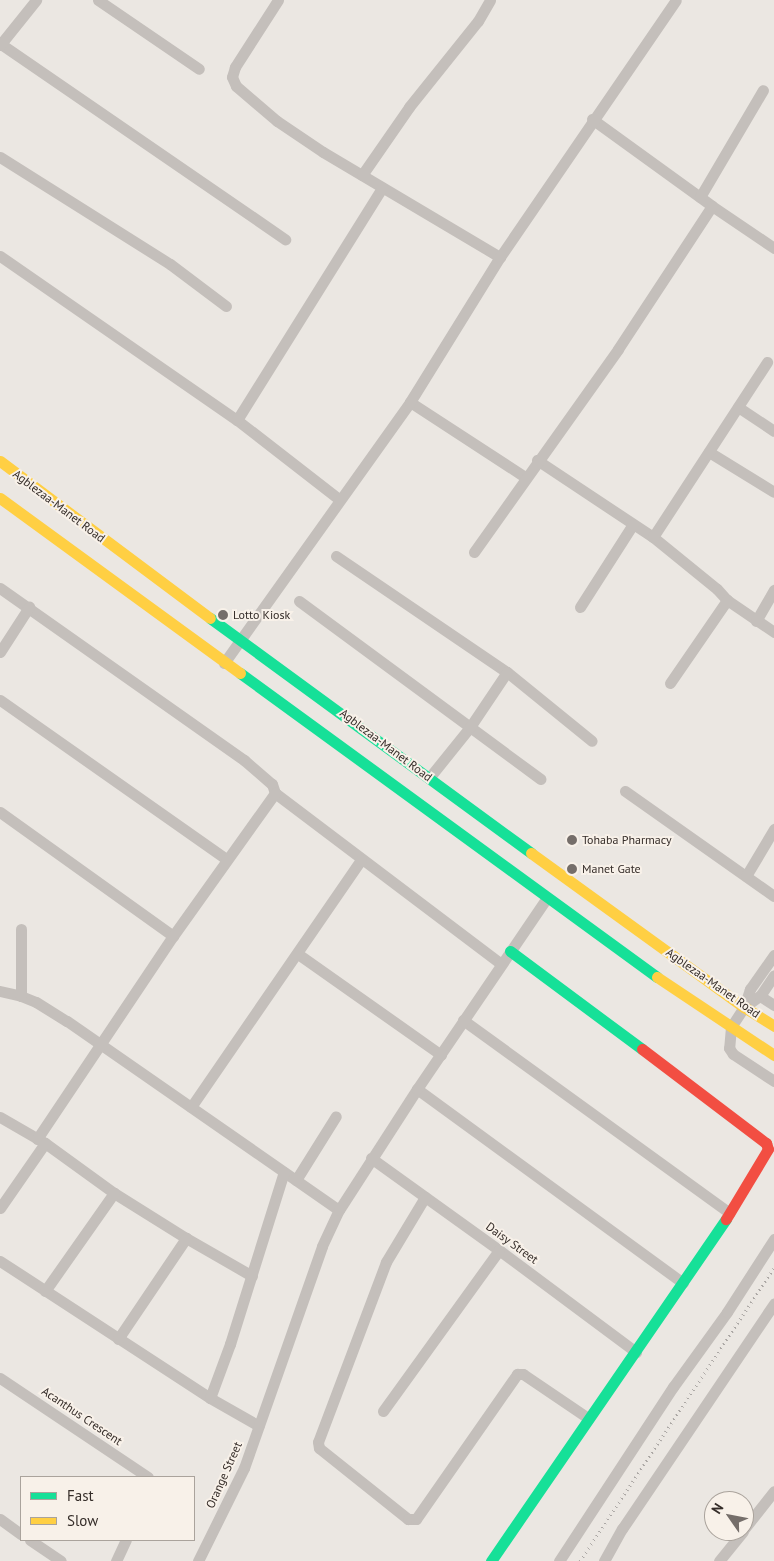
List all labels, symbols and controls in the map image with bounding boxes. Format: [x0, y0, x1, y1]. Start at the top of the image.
street label: Agblezaa-Manet Road [10, 467, 108, 545]
place label: Lotto Kiosk [233, 608, 290, 622]
marker: Lotto Kiosk [217, 609, 229, 621]
street label: Agblezaa-Manet Road [337, 706, 435, 784]
place label: Tohaba Pharmacy [582, 833, 672, 847]
marker: Tohaba Pharmacy [566, 834, 578, 846]
place label: Manet Gate [582, 862, 641, 876]
marker: Manet Gate [566, 863, 578, 875]
street label: Agblezaa-Manet Road [663, 945, 763, 1021]
street label: Daisy Street [483, 1219, 541, 1267]
street label: Acanthus Crescent [39, 1384, 125, 1448]
street label: Orange Street [203, 1440, 245, 1510]
legend [20, 1476, 195, 1541]
text: Fast [67, 1486, 94, 1505]
north arrow [704, 1491, 754, 1541]
text: N [707, 1500, 727, 1517]
text: Slow [67, 1511, 98, 1530]

